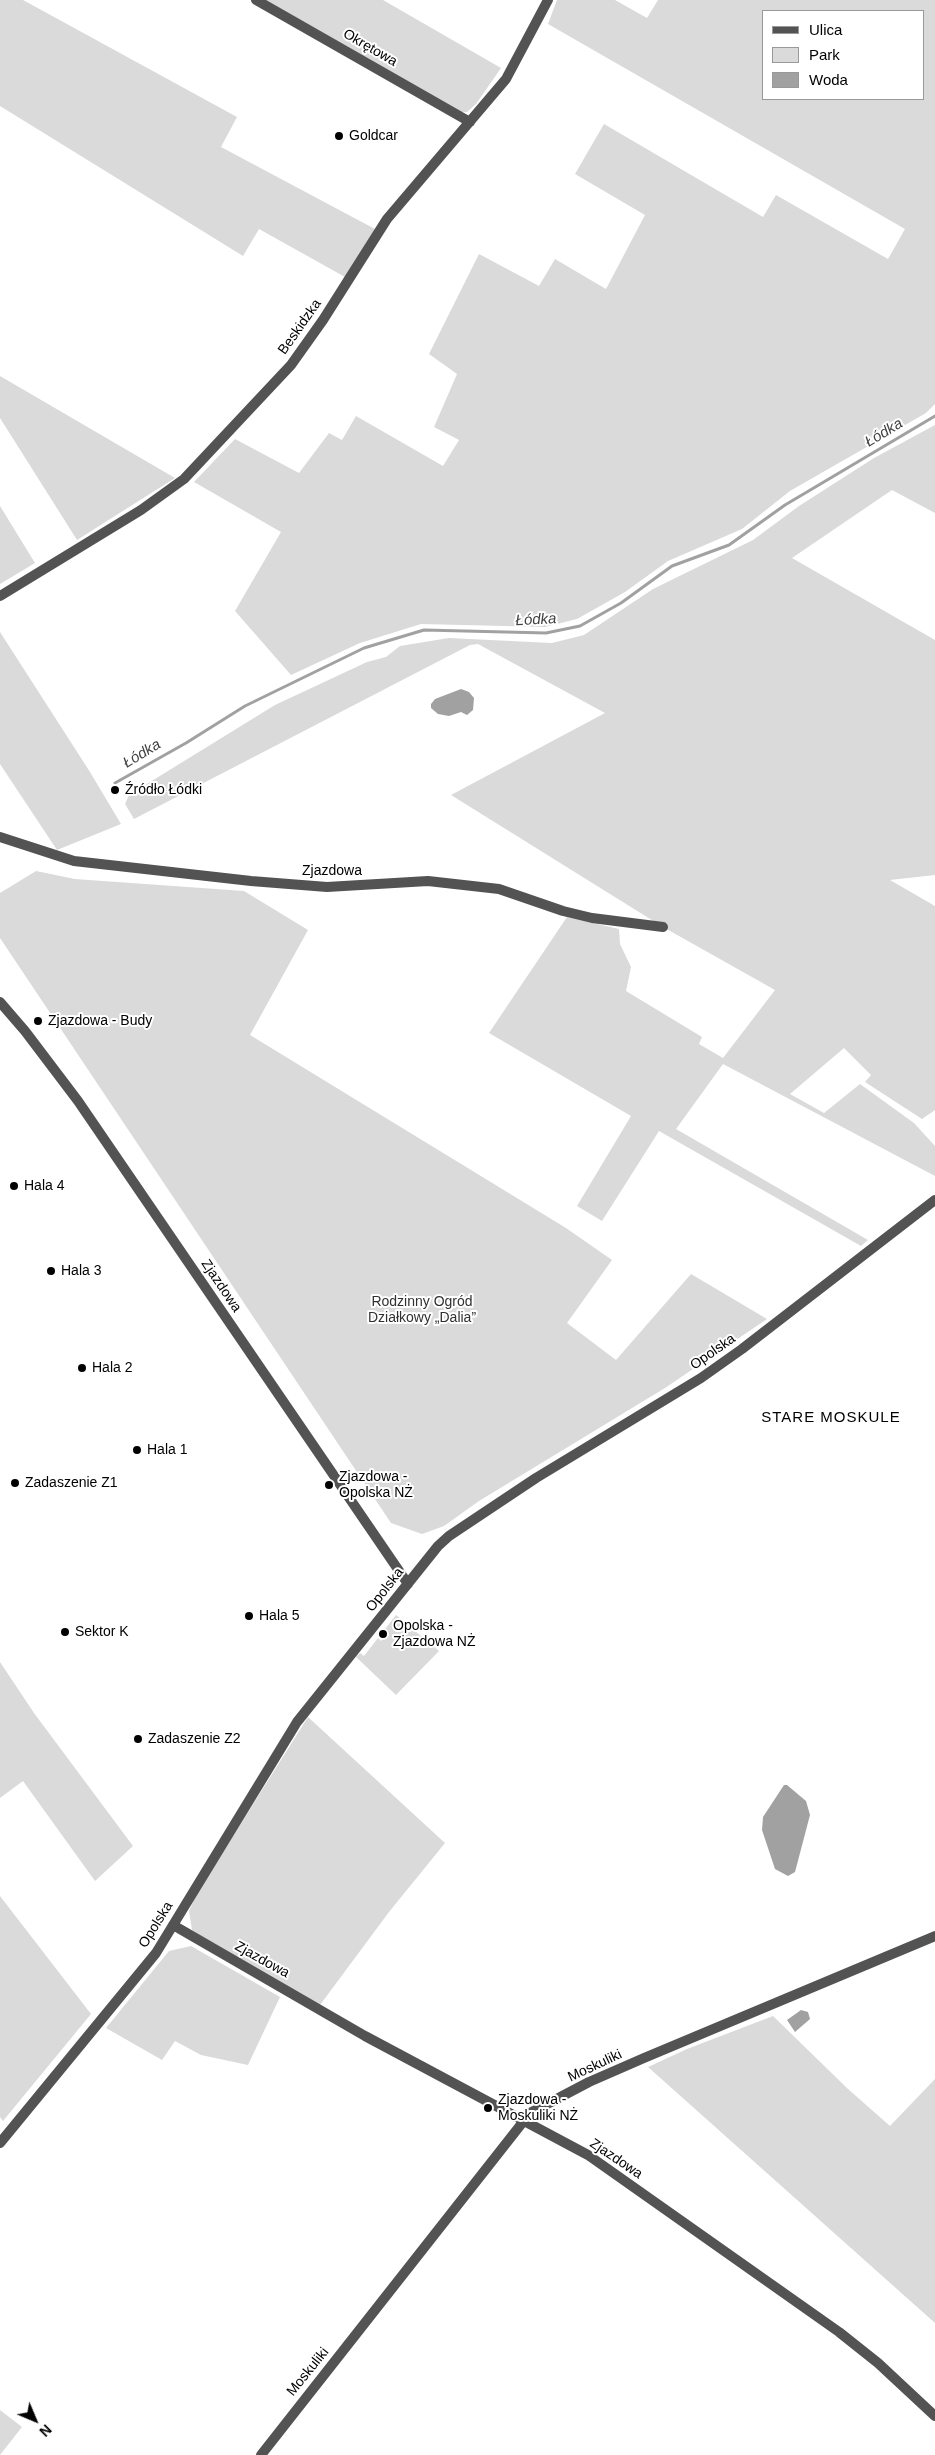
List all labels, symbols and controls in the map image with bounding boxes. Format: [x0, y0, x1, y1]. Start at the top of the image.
legend [762, 10, 925, 100]
text: Ulica [809, 21, 842, 38]
street label: Okrętowa [340, 26, 400, 70]
text: Park [809, 46, 840, 63]
text: Woda [809, 71, 848, 88]
place label: Goldcar [349, 128, 398, 144]
marker: Goldcar [333, 130, 345, 142]
street label: Beskidzka [275, 296, 325, 358]
water label: Łódka [862, 415, 906, 451]
water label: Łódka [515, 610, 557, 630]
water label: Łódka [120, 736, 164, 772]
place label: Źródło Łódki [125, 782, 202, 798]
marker: Źródło Łódki [109, 784, 121, 796]
street label: Zjazdowa [302, 863, 362, 879]
place label: Zjazdowa - Budy [48, 1013, 152, 1029]
marker: Zjazdowa - Budy [32, 1015, 44, 1027]
place label: Hala 4 [24, 1178, 64, 1194]
marker: Hala 4 [8, 1180, 20, 1192]
street label: Zjazdowa [197, 1256, 245, 1316]
place label: Hala 3 [61, 1263, 101, 1279]
marker: Hala 3 [45, 1265, 57, 1277]
park label: Rodzinny Ogród Działkowy „Dalia” [368, 1294, 476, 1326]
street label: Opolska [687, 1330, 739, 1374]
place label: Hala 2 [92, 1360, 132, 1376]
marker: Hala 2 [76, 1362, 88, 1374]
district label: STARE MOSKULE [760, 1409, 902, 1427]
place label: Hala 1 [147, 1442, 187, 1458]
marker: Hala 1 [131, 1444, 143, 1456]
place label: Zjazdowa - Opolska NŻ [339, 1469, 413, 1501]
place label: Zadaszenie Z1 [25, 1475, 118, 1491]
marker: Zadaszenie Z1 [9, 1477, 21, 1489]
marker: Zjazdowa - Opolska NŻ [323, 1479, 335, 1491]
street label: Opolska [363, 1565, 407, 1615]
place label: Hala 5 [259, 1608, 299, 1624]
marker: Hala 5 [243, 1610, 255, 1622]
place label: Opolska - Zjazdowa NŻ [393, 1618, 475, 1650]
place label: Sektor K [75, 1624, 129, 1640]
marker: Sektor K [59, 1626, 71, 1638]
marker: Opolska - Zjazdowa NŻ [377, 1628, 389, 1640]
place label: Zadaszenie Z2 [148, 1731, 241, 1747]
marker: Zadaszenie Z2 [132, 1733, 144, 1745]
street label: Opolska [135, 1899, 177, 1951]
street label: Zjazdowa [232, 1938, 292, 1982]
street label: Moskuliki [565, 2046, 625, 2086]
place label: Zjazdowa - Moskuliki NŻ [498, 2092, 578, 2124]
marker: Zjazdowa - Moskuliki NŻ [482, 2102, 494, 2114]
street label: Zjazdowa [586, 2135, 646, 2183]
street label: Moskuliki [283, 2344, 333, 2400]
north arrow [10, 2395, 60, 2445]
text: N [36, 2421, 55, 2440]

